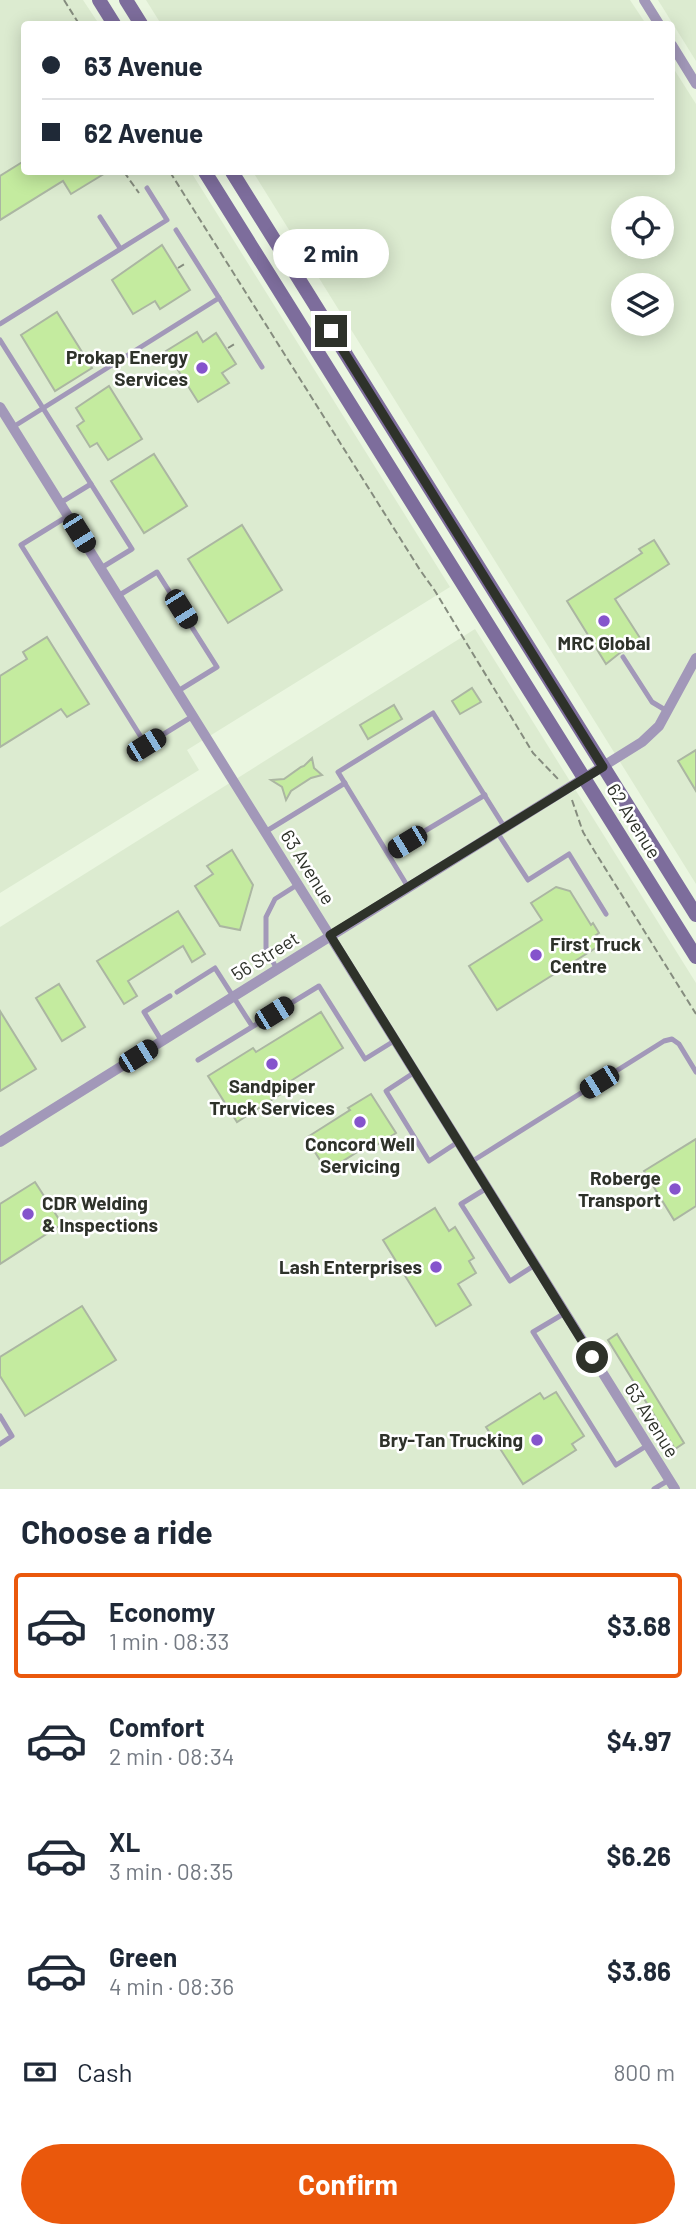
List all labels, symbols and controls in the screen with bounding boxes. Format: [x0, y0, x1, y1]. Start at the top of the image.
text: 63 Avenue [84, 50, 203, 81]
text: 62 Avenue [84, 117, 203, 148]
map controls [611, 196, 674, 336]
button: locate [611, 196, 674, 259]
callout: 2 min [273, 230, 389, 278]
text: 2 min [303, 239, 359, 267]
button: layers [611, 273, 674, 336]
route end [315, 315, 347, 347]
place label: Prokap Energy Services [66, 345, 188, 390]
marker: Prokap Energy Services [194, 360, 210, 376]
car [59, 510, 100, 556]
car [161, 586, 202, 632]
marker: MRC Global [596, 613, 612, 629]
place label: MRC Global [558, 631, 650, 654]
car [123, 725, 170, 765]
street label: 62 Avenue [602, 779, 666, 863]
car [384, 822, 431, 862]
street label: 63 Avenue [276, 825, 340, 908]
street label: 56 Street [227, 926, 303, 985]
place label: First Truck Centre [550, 932, 641, 977]
marker: First Truck Centre [528, 947, 544, 963]
car [251, 993, 298, 1033]
car [115, 1036, 162, 1076]
marker: Sandpiper Truck Services [264, 1056, 280, 1072]
car [576, 1062, 623, 1102]
place label: Sandpiper Truck Services [209, 1074, 335, 1119]
marker: Concord Well Servicing [352, 1114, 368, 1130]
place label: Concord Well Servicing [305, 1132, 415, 1177]
place label: Roberge Transport [578, 1166, 661, 1211]
marker: Roberge Transport [667, 1181, 683, 1197]
place label: CDR Welding & Inspections [42, 1191, 158, 1236]
marker: CDR Welding & Inspections [20, 1206, 36, 1222]
place label: Lash Enterprises [279, 1255, 422, 1278]
marker: Lash Enterprises [428, 1259, 444, 1275]
route start [576, 1341, 608, 1373]
street label: 63 Avenue [620, 1378, 684, 1461]
place label: Bry-Tan Trucking [379, 1428, 523, 1451]
marker: Bry-Tan Trucking [529, 1432, 545, 1448]
text: Choose a ride [21, 1512, 213, 1550]
icon: car [25, 1594, 88, 1657]
text: Economy [109, 1596, 215, 1627]
text: $3.68 [607, 1610, 671, 1641]
text: 1 min · 08:33 [109, 1627, 229, 1655]
icon: car [25, 1709, 88, 1772]
text: Comfort [109, 1711, 205, 1742]
text: $4.97 [607, 1725, 671, 1756]
text: 2 min · 08:34 [109, 1742, 235, 1770]
icon: car [25, 1824, 88, 1887]
text: XL [109, 1826, 140, 1857]
text: $6.26 [607, 1840, 671, 1871]
text: 3 min · 08:35 [109, 1857, 233, 1885]
icon: car [25, 1939, 88, 2002]
text: Green [109, 1941, 177, 1972]
text: $3.86 [607, 1955, 671, 1986]
text: 4 min · 08:36 [109, 1972, 234, 2000]
icon: cash [21, 2053, 59, 2091]
text: Cash [77, 2056, 132, 2087]
text: 800 m [613, 2058, 675, 2086]
button: Confirm [21, 2144, 675, 2224]

